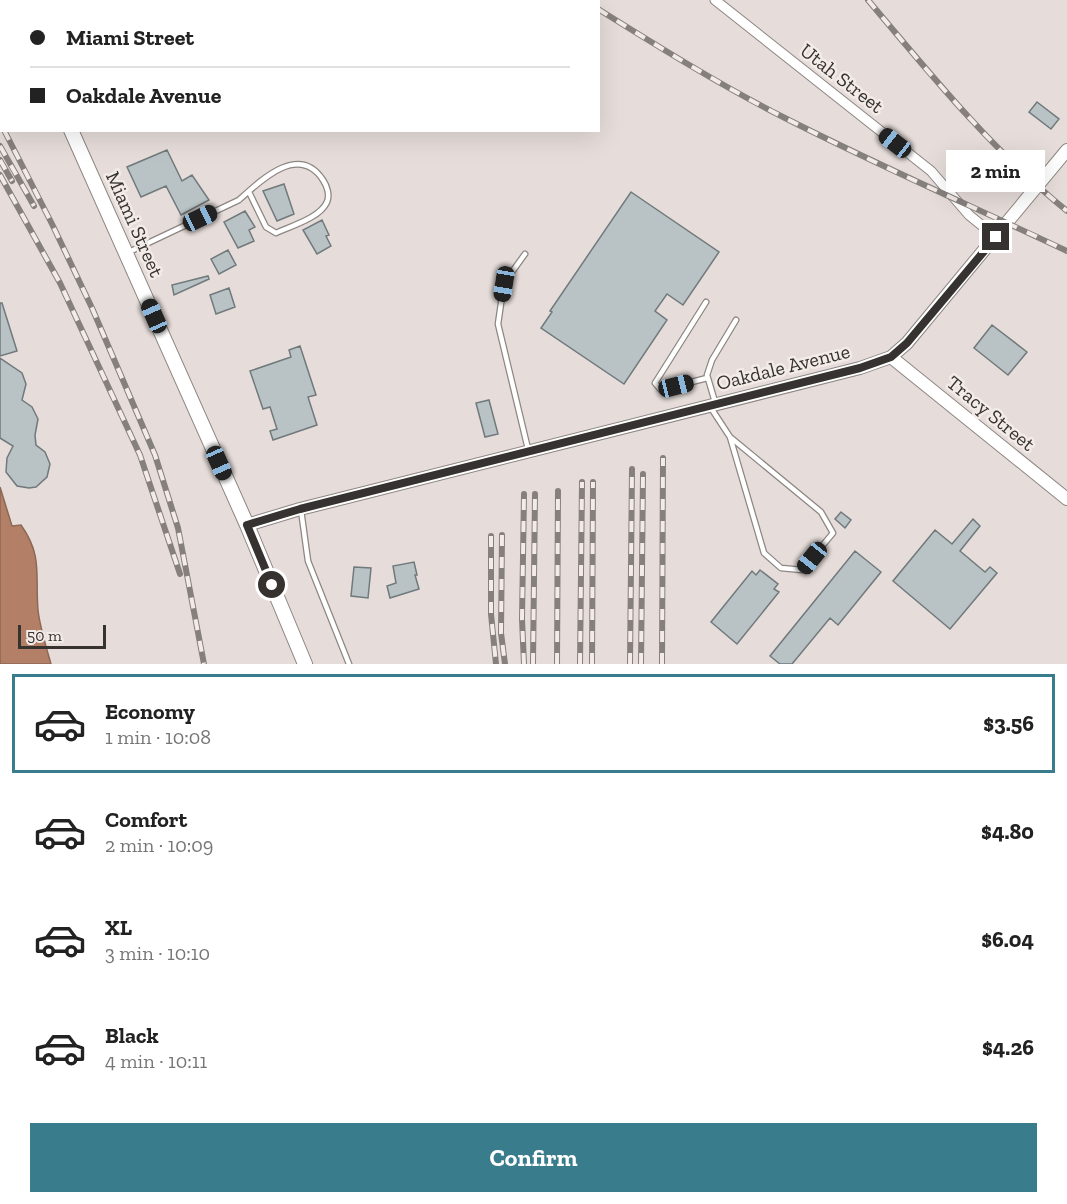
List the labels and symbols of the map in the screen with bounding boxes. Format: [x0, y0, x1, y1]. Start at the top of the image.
street label: Utah Street [795, 38, 889, 118]
car [875, 125, 915, 161]
callout: 2 min [946, 150, 1046, 192]
street label: Miami Street [101, 168, 169, 281]
car [180, 202, 220, 234]
route end [982, 223, 1009, 250]
car [492, 265, 516, 303]
car [138, 296, 170, 336]
street label: Oakdale Avenue [714, 339, 852, 395]
street label: Tracy Street [942, 370, 1040, 456]
car [656, 373, 696, 399]
car [203, 443, 235, 483]
car [794, 538, 830, 578]
route start [258, 571, 285, 598]
scale bar [18, 622, 106, 650]

